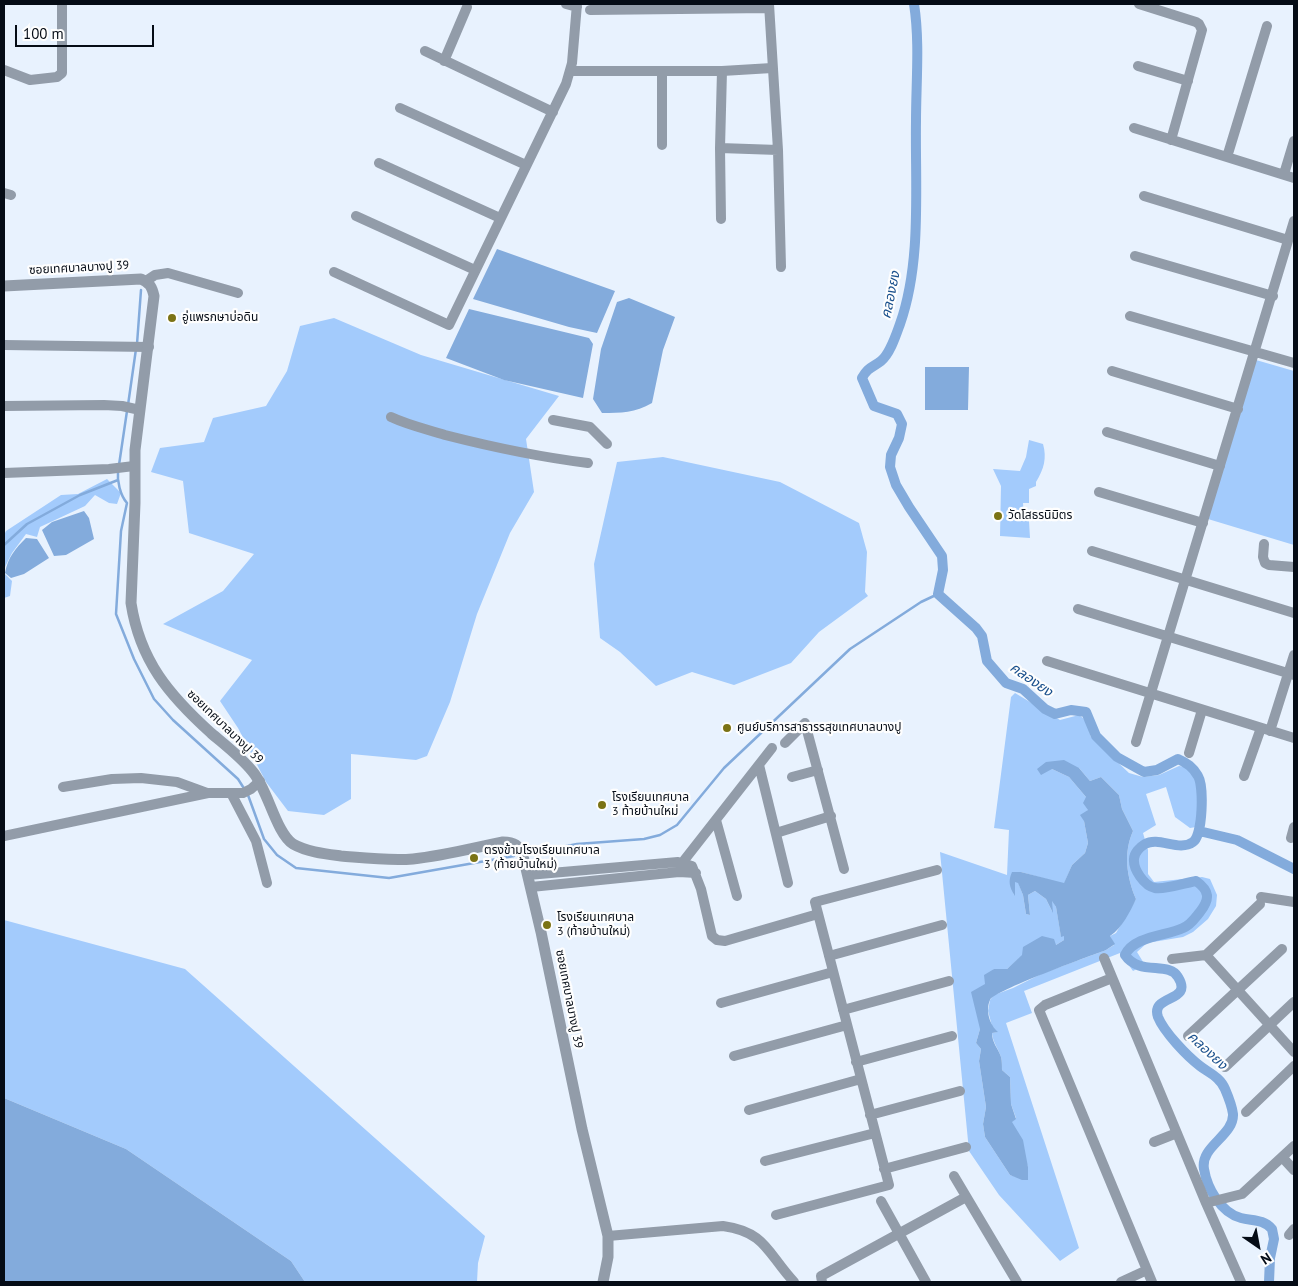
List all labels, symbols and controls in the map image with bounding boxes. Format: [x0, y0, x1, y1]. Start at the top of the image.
scale bar [18, 15, 156, 47]
text: 100 m [23, 24, 64, 43]
street label: ซอยเทศบาลบางปู 39 [29, 258, 129, 278]
water label: คลองยง [878, 270, 904, 320]
place label: อู่แพรกษาบ่อดิน [182, 311, 258, 325]
marker: อู่แพรกษาบ่อดิน [166, 312, 178, 324]
place label: วัดโสธรนิมิตร [1008, 509, 1072, 523]
marker: วัดโสธรนิมิตร [992, 510, 1004, 522]
water label: คลองยง [1007, 659, 1055, 701]
street label: ซอยเทศบาลบางปู 39 [184, 687, 266, 767]
place label: ศูนย์บริการสาธารรสุขเทศบาลบางปู [737, 721, 902, 735]
marker: ศูนย์บริการสาธารรสุขเทศบาลบางปู [721, 722, 733, 734]
place label: โรงเรียนเทศบาล 3 ท้ายบ้านใหม่ [612, 791, 689, 819]
marker: โรงเรียนเทศบาล 3 ท้ายบ้านใหม่ [596, 799, 608, 811]
place label: ตรงข้ามโรงเรียนเทศบาล 3 (ท้ายบ้านใหม่) [484, 844, 600, 872]
marker: ตรงข้ามโรงเรียนเทศบาล 3 (ท้ายบ้านใหม่) [468, 852, 480, 864]
place label: โรงเรียนเทศบาล 3 (ท้ายบ้านใหม่) [557, 911, 634, 939]
marker: โรงเรียนเทศบาล 3 (ท้ายบ้านใหม่) [541, 919, 553, 931]
street label: ซอยเทศบาลบางปู 39 [552, 948, 586, 1050]
water label: คลองยง [1184, 1028, 1230, 1074]
north arrow [1233, 1221, 1283, 1271]
text: N [1257, 1249, 1275, 1269]

